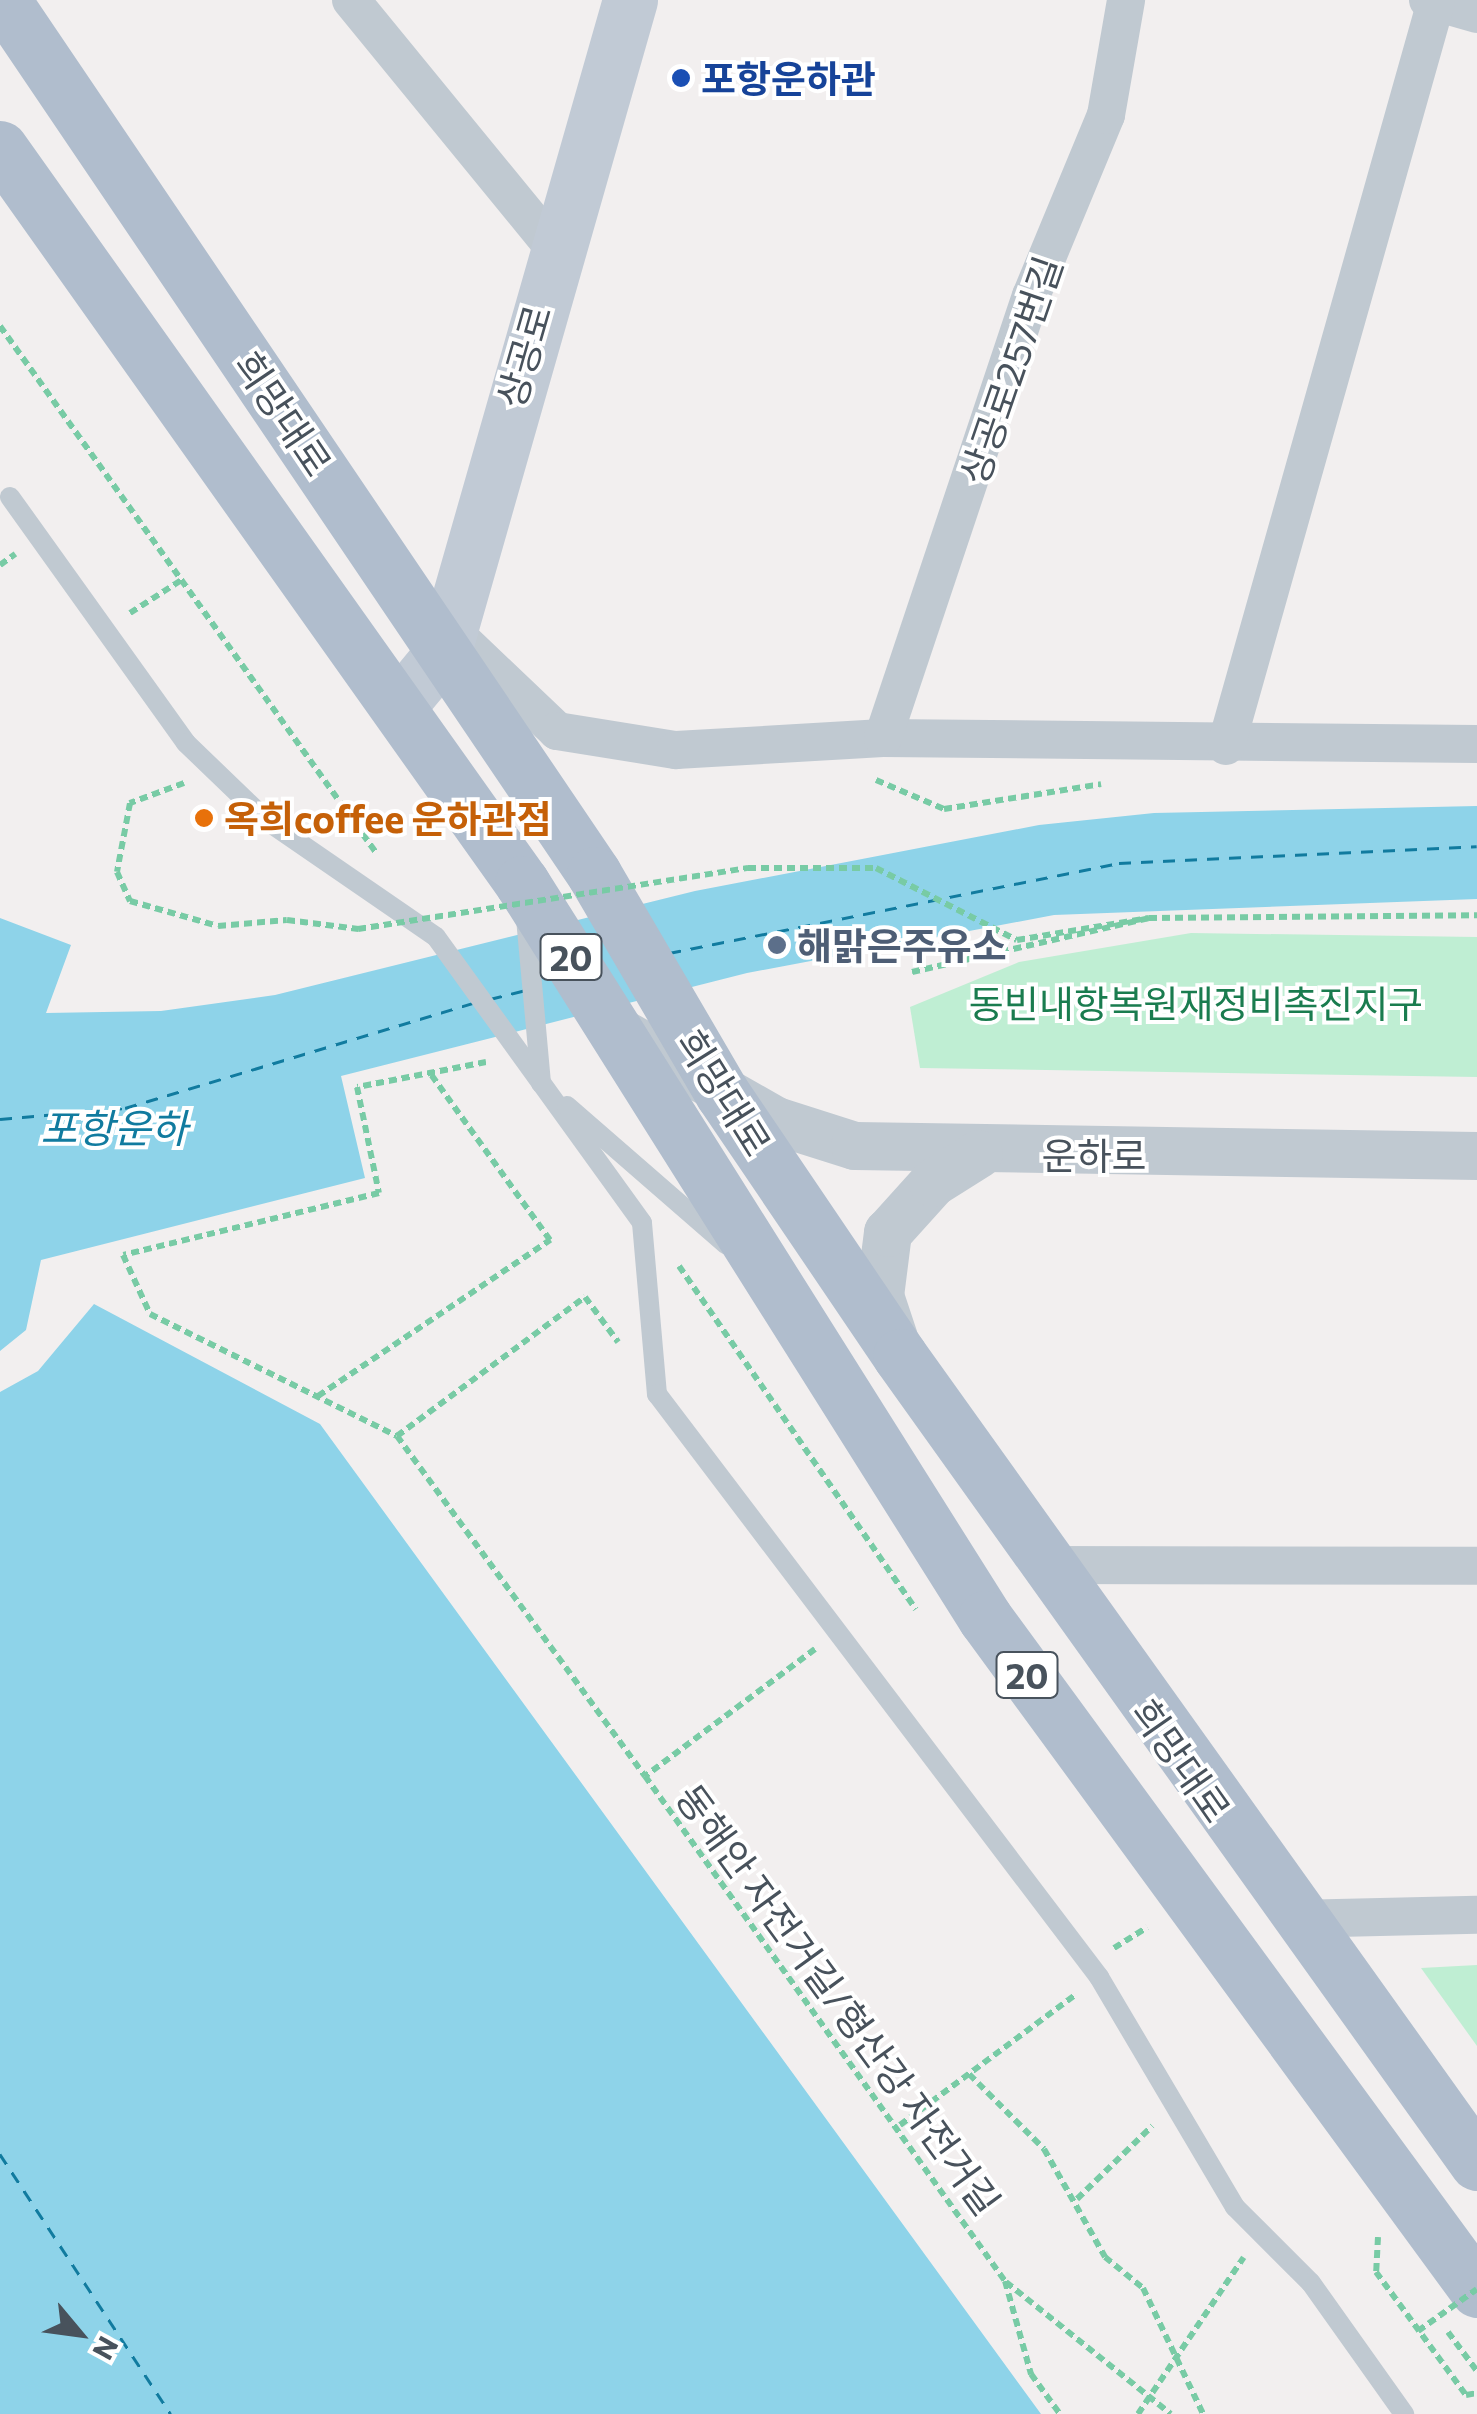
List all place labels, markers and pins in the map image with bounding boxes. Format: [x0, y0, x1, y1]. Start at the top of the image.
place label: 포항운하관 [701, 55, 876, 101]
marker: 포항운하관 [670, 67, 692, 89]
place label: 옥희coffee 운하관점 [224, 795, 551, 841]
marker: 옥희coffee 운하관점 [193, 807, 215, 829]
place label: 해맑은주유소 [797, 922, 1007, 968]
marker: 해맑은주유소 [766, 934, 788, 956]

